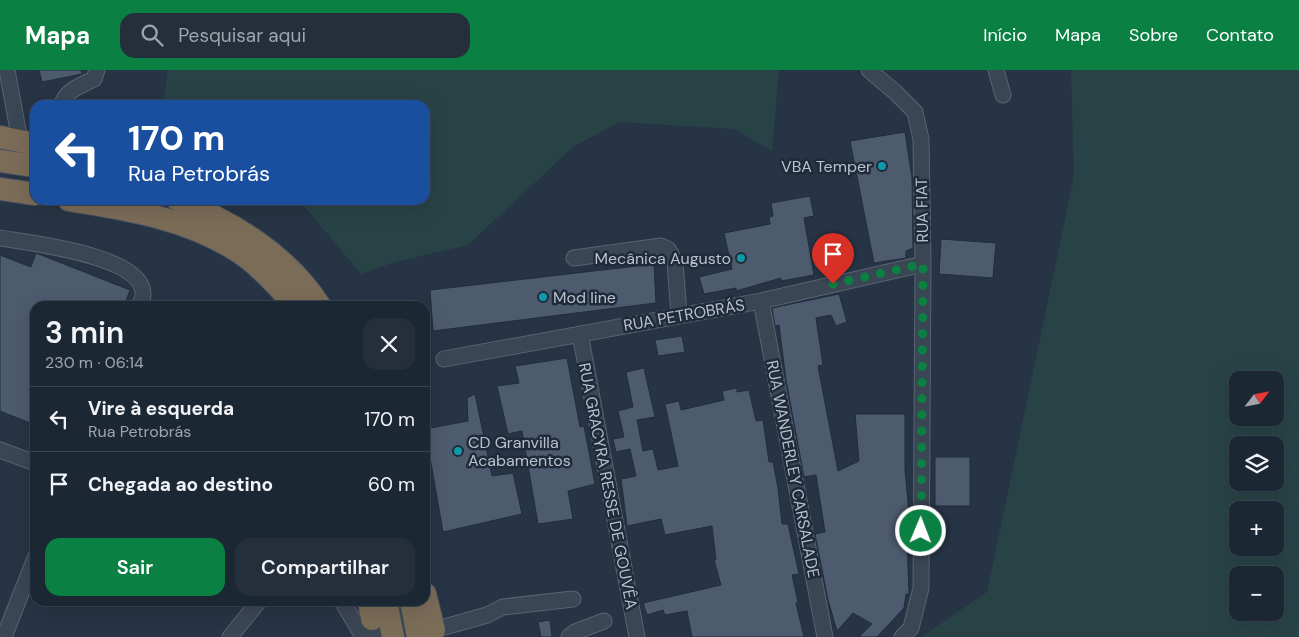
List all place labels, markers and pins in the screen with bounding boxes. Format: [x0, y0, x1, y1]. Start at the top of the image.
place label: VBA Temper [781, 156, 872, 177]
marker: VBA Temper [876, 160, 888, 172]
pin [812, 233, 854, 284]
place label: Mecânica Augusto [595, 248, 731, 269]
marker: Mecânica Augusto [735, 252, 747, 264]
place label: Mod line [553, 287, 616, 308]
marker: Mod line [537, 291, 549, 303]
place label: CD Granvilla Acabamentos [468, 432, 571, 471]
marker: CD Granvilla Acabamentos [452, 445, 464, 457]

